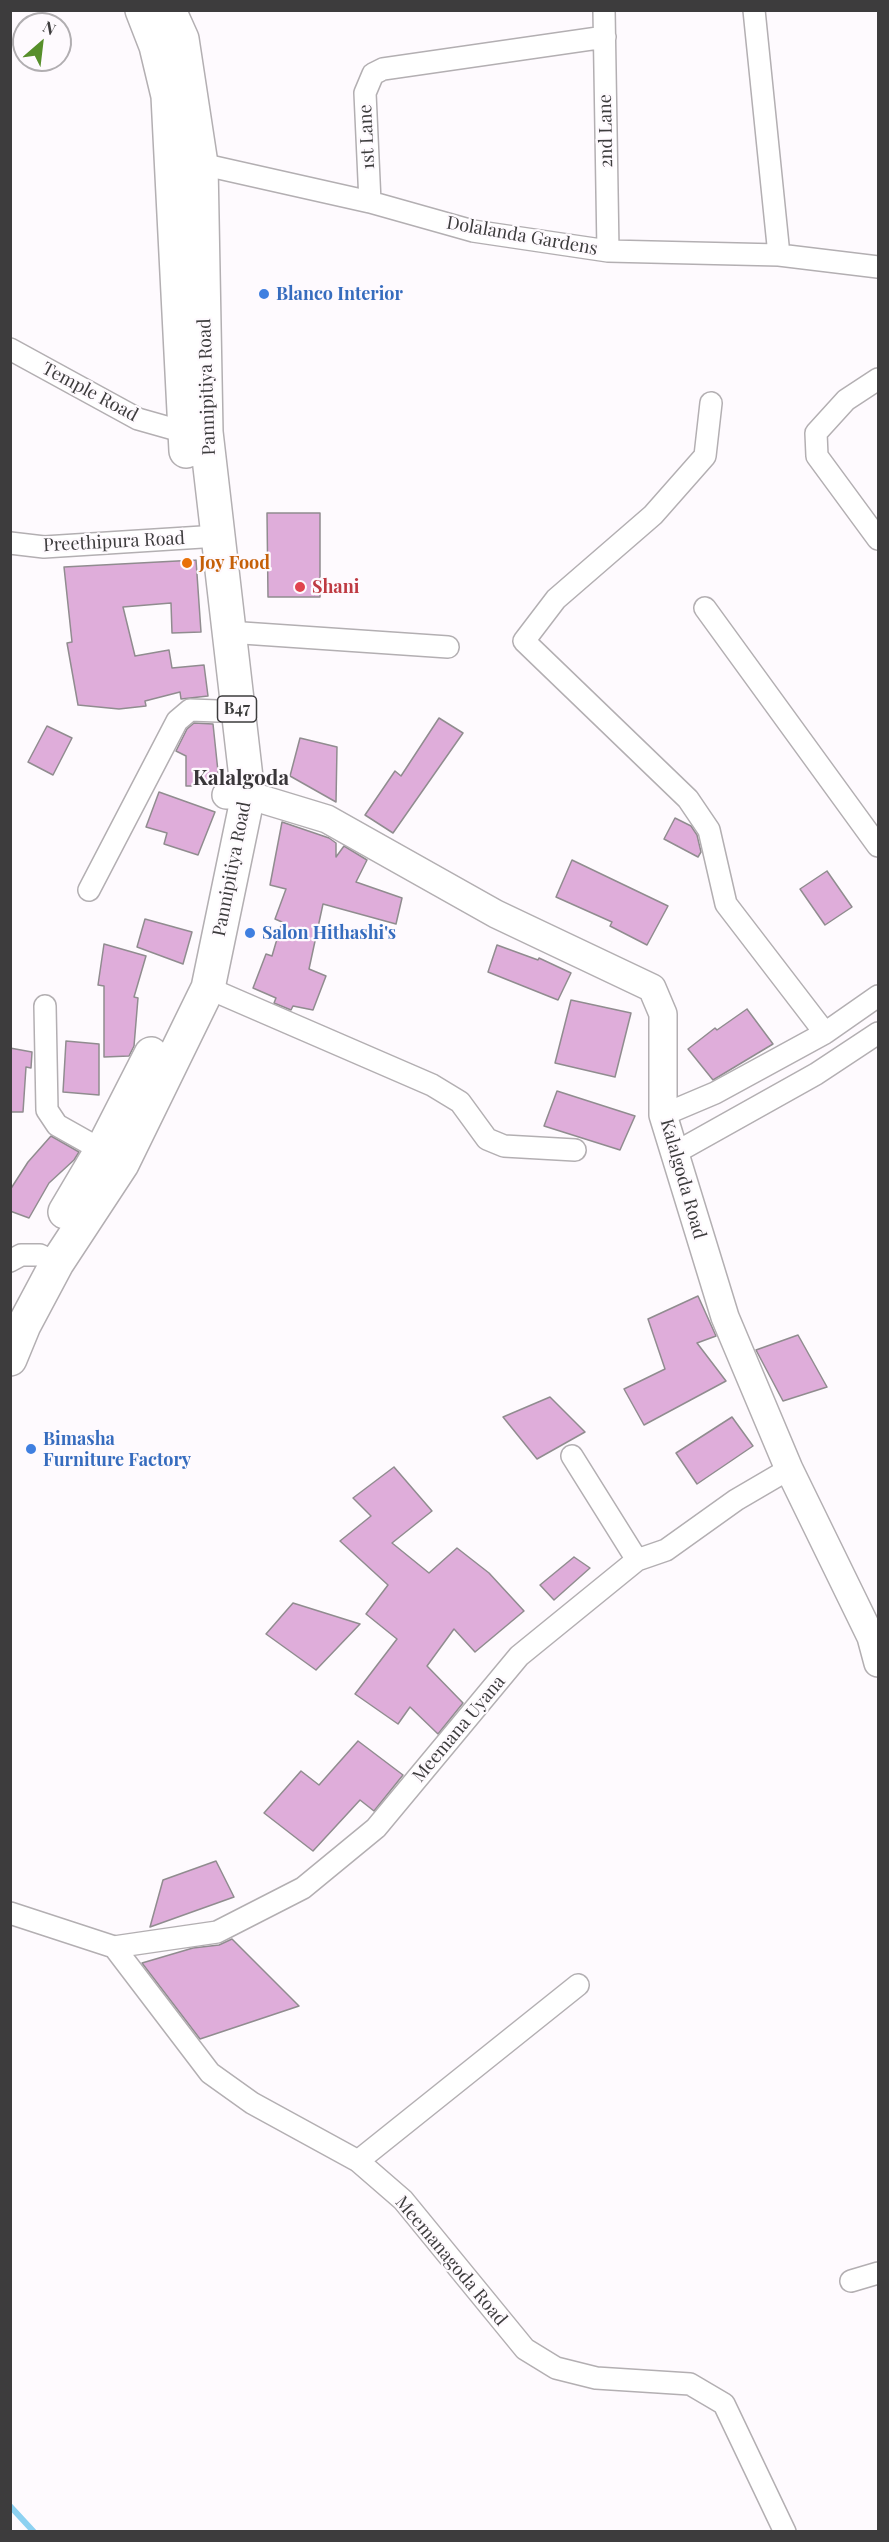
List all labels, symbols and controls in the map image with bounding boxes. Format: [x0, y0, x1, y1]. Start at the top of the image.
north arrow [12, 12, 72, 72]
text: N [40, 15, 60, 39]
street label: 2nd Lane [595, 94, 617, 168]
street label: 1st Lane [355, 104, 379, 170]
street label: Dolalanda Gardens [445, 212, 599, 260]
place label: Blanco Interior [276, 283, 403, 305]
marker: Blanco Interior [257, 287, 271, 301]
street label: Pannipitiya Road [194, 318, 220, 456]
street label: Temple Road [38, 358, 142, 426]
street label: Preethipura Road [43, 528, 185, 556]
place label: Joy Food [199, 552, 270, 574]
marker: Joy Food [180, 556, 194, 570]
place label: Shani [312, 576, 359, 598]
marker: Shani [293, 580, 307, 594]
road number: B47 [218, 696, 256, 722]
district label: Kalalgoda [193, 765, 289, 791]
street label: Pannipitiya Road [208, 800, 256, 938]
place label: Salon Hithashi's [262, 922, 396, 944]
marker: Salon Hithashi's [243, 926, 257, 940]
street label: Kalalgoda Road [656, 1116, 710, 1242]
place label: Bimasha Furniture Factory [43, 1428, 191, 1470]
marker: Bimasha Furniture Factory [24, 1442, 38, 1456]
street label: Meemana Uyana [408, 1671, 510, 1787]
street label: Meemanagoda Road [391, 2192, 511, 2330]

